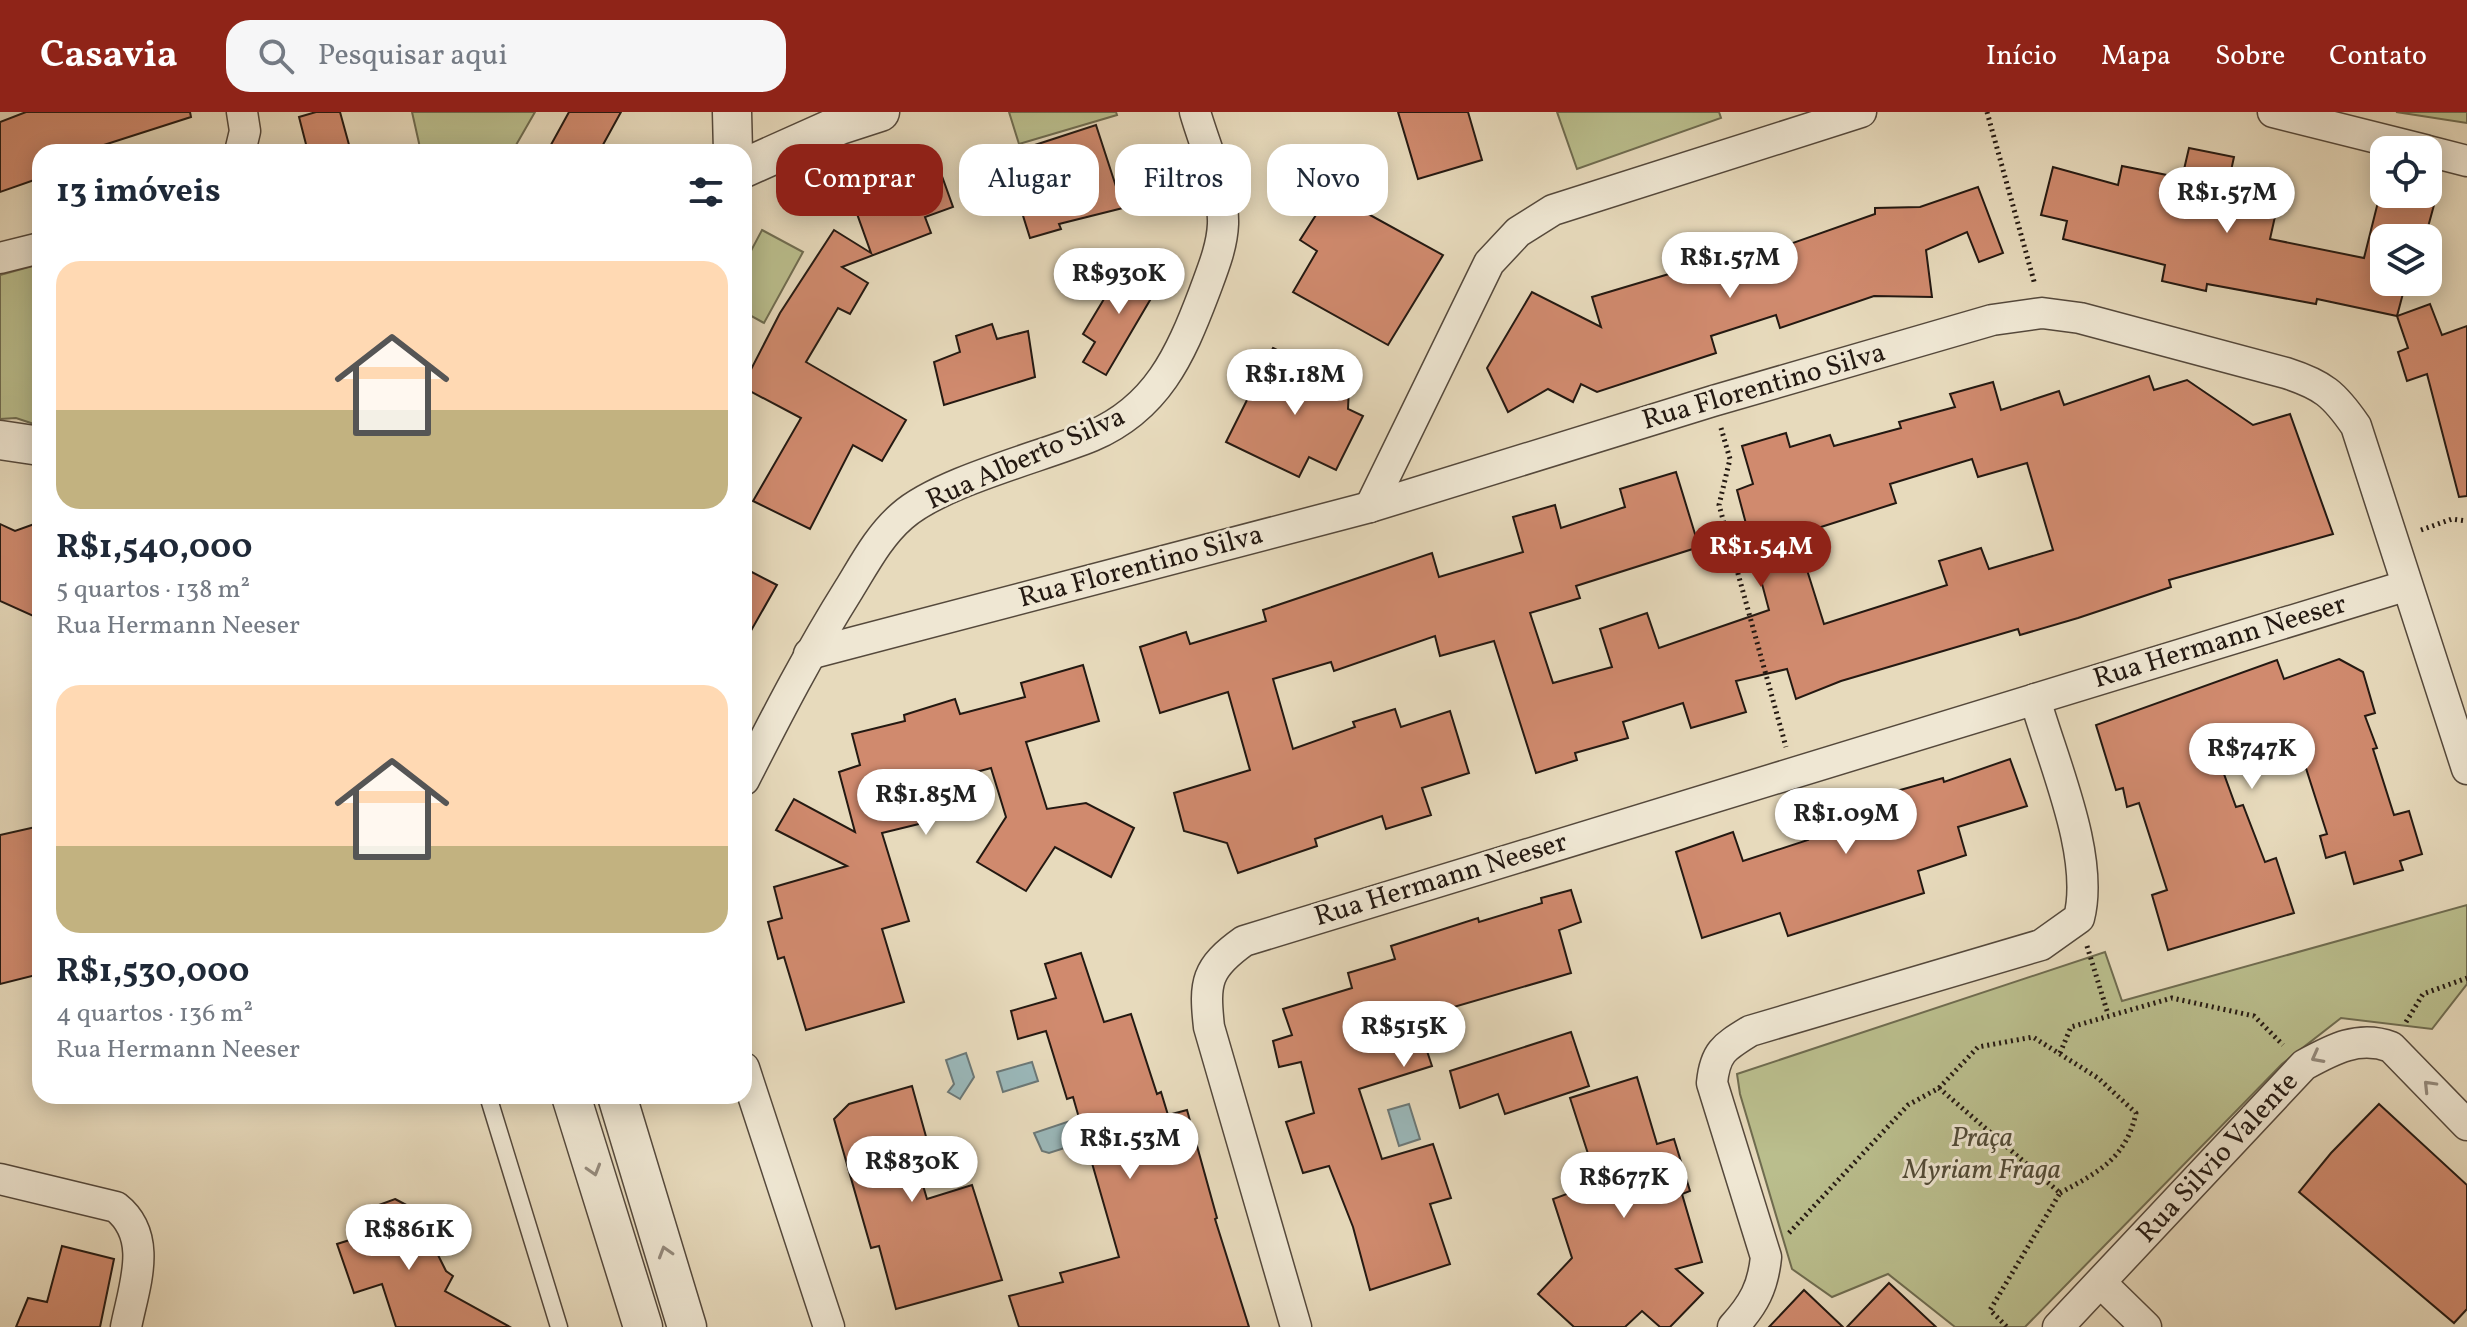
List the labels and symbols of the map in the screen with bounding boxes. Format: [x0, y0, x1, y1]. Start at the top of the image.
pin: R$1.57M [2153, 167, 2301, 235]
pin: R$1.57M [1656, 232, 1804, 300]
pin: R$930K [1054, 248, 1184, 316]
street label: Rua Florentino Silva [1638, 334, 1890, 440]
pin: R$1.18M [1221, 349, 1369, 417]
street label: Rua Alberto Silva [920, 398, 1132, 520]
street label: Rua Florentino Silva [1014, 516, 1268, 618]
pin: R$1.54M [1687, 521, 1835, 589]
street label: Rua Hermann Neeser [2089, 585, 2352, 699]
pin: R$747K [2187, 723, 2317, 791]
pin: R$1.85M [852, 769, 1000, 837]
pin: R$1.09M [1772, 788, 1920, 856]
street label: Rua Hermann Neeser [1310, 823, 1573, 937]
pin: R$515K [1339, 1001, 1469, 1069]
one-way arrow [2311, 1048, 2326, 1063]
street label: Rua Silvio Valente [2128, 1064, 2308, 1252]
one-way arrow [2424, 1081, 2438, 1095]
pin: R$1.53M [1056, 1113, 1204, 1181]
park label: Praça Myriam Fraga [1902, 1119, 2061, 1190]
pin: R$830K [847, 1136, 977, 1204]
pin: R$677K [1559, 1152, 1689, 1220]
one-way arrow [585, 1163, 601, 1177]
pin: R$861K [344, 1204, 474, 1272]
one-way arrow [658, 1246, 674, 1260]

